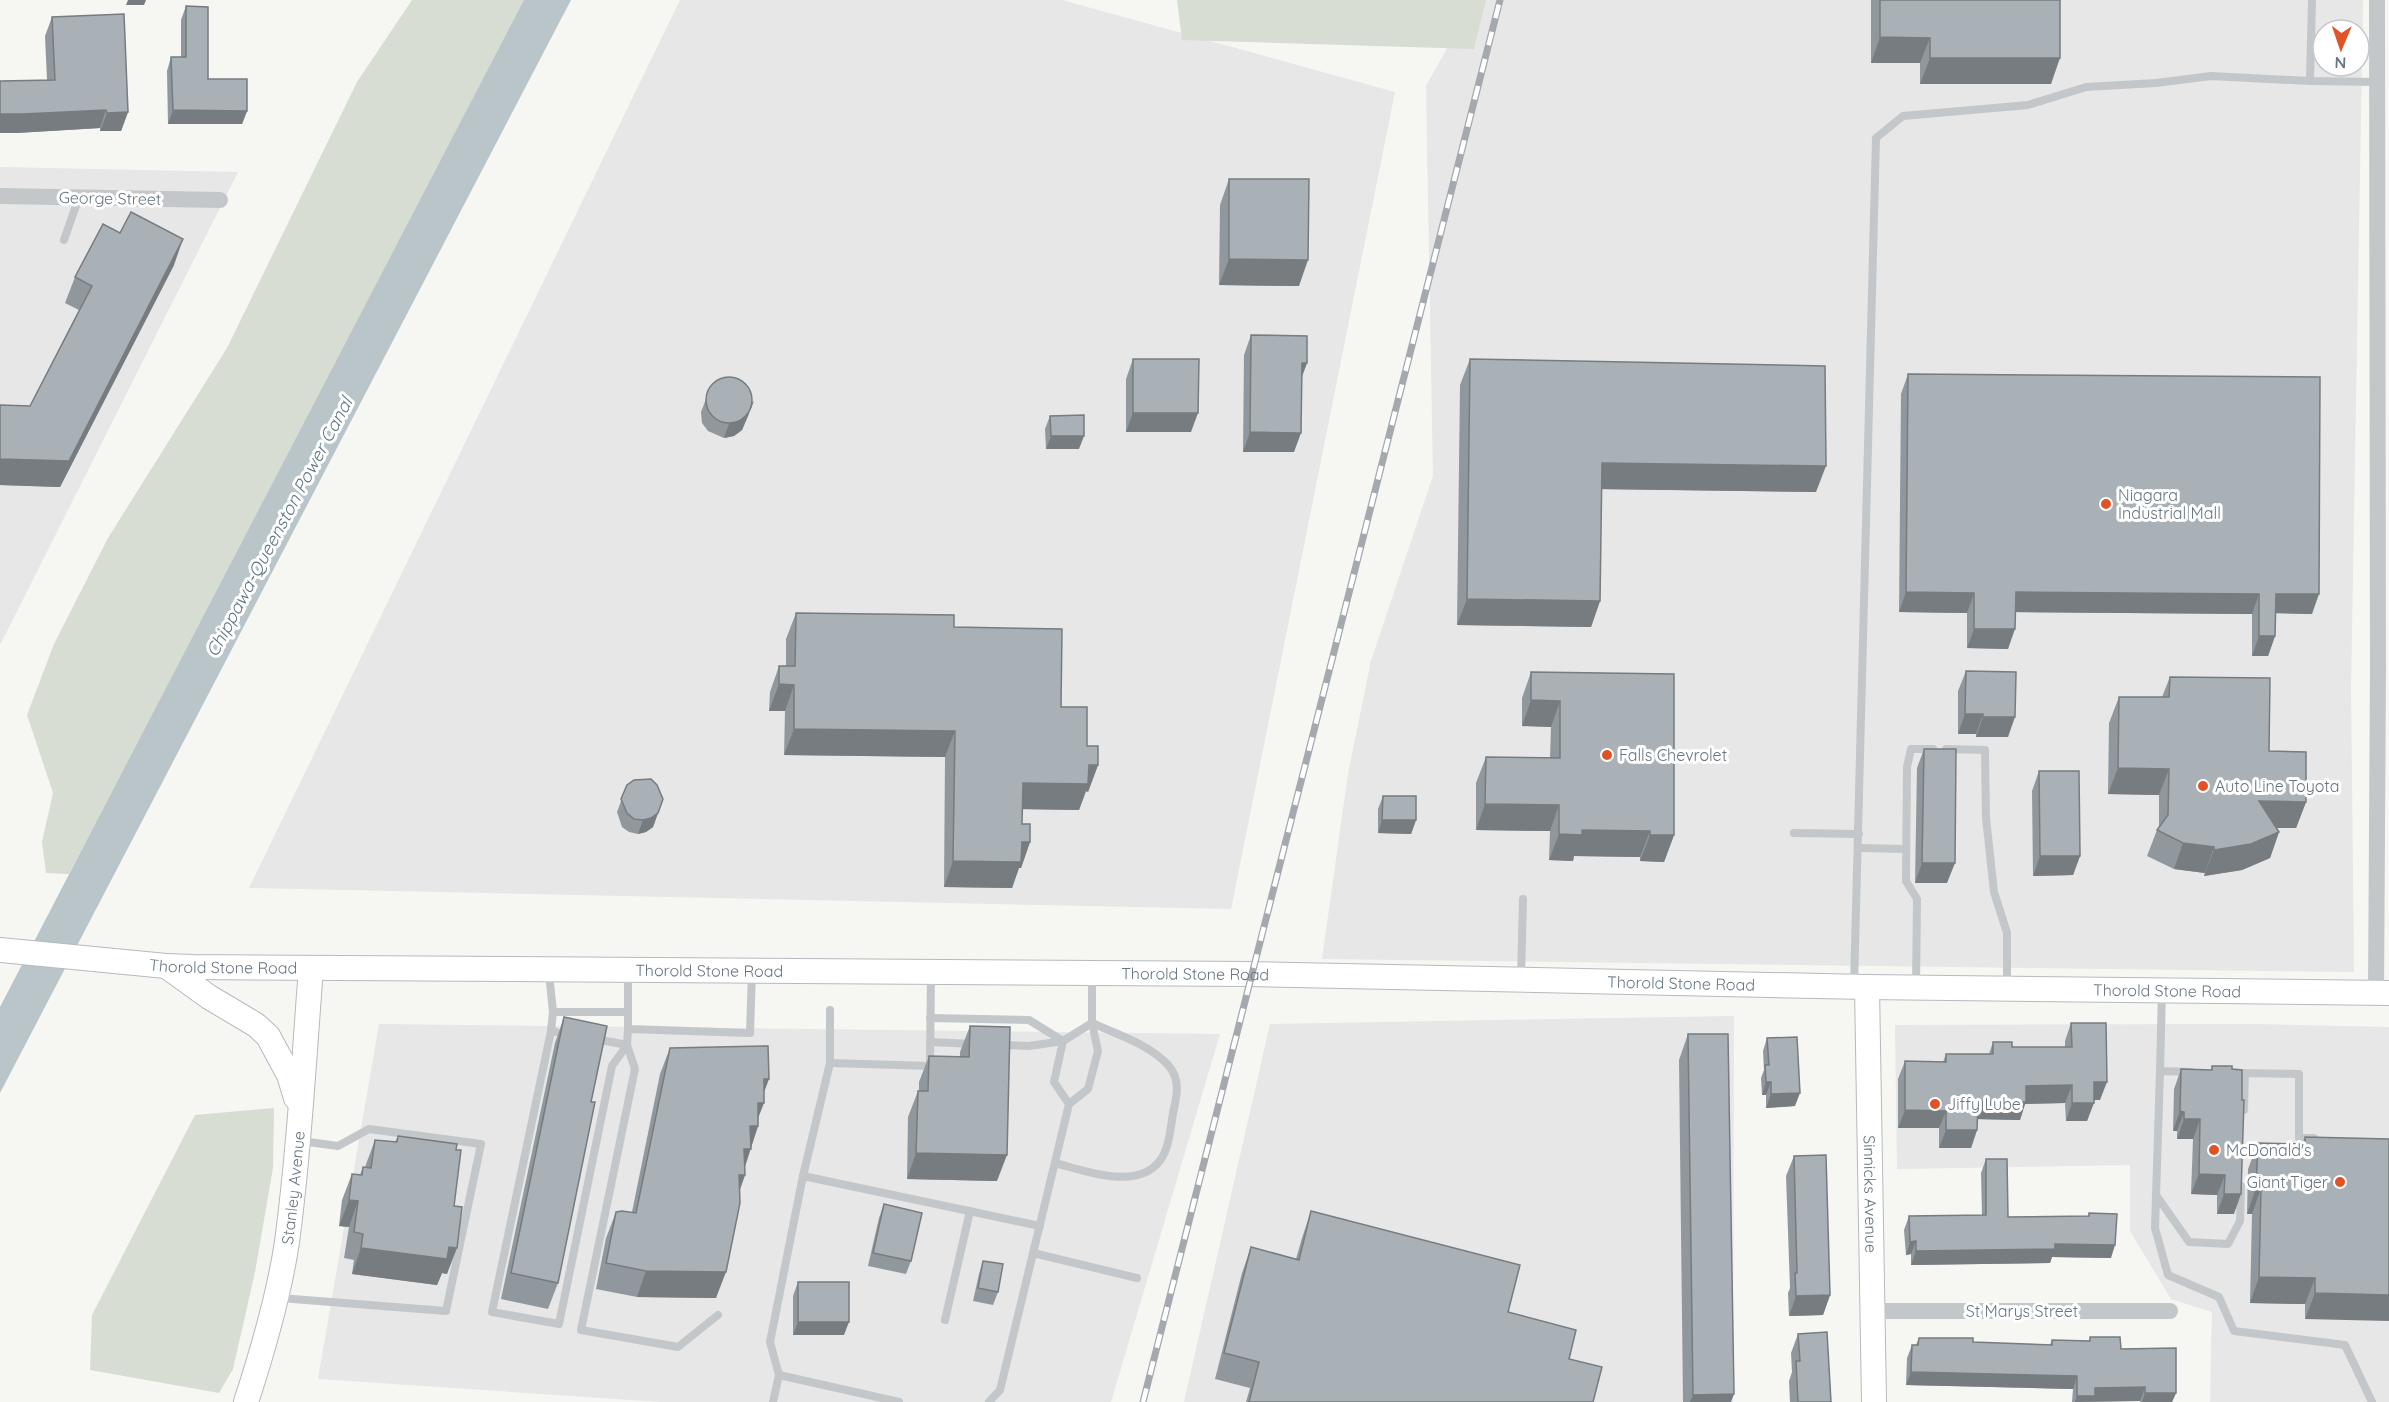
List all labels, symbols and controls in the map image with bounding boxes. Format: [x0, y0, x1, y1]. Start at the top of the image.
north arrow [2311, 18, 2371, 78]
text: N [2334, 53, 2347, 73]
street label: George Street [59, 187, 161, 209]
water label: Chippawa-Queenston Power Canal [201, 392, 358, 661]
place label: Niagara Industrial Mall [2118, 485, 2221, 523]
marker: Niagara Industrial Mall [2099, 497, 2113, 511]
place label: Falls Chevrolet [1619, 745, 1727, 765]
marker: Falls Chevrolet [1600, 748, 1614, 762]
place label: Auto Line Toyota [2215, 776, 2339, 796]
marker: Auto Line Toyota [2196, 779, 2210, 793]
street label: Thorold Stone Road [148, 954, 297, 978]
street label: Thorold Stone Road [635, 960, 783, 981]
street label: Thorold Stone Road [1121, 963, 1269, 984]
street label: Thorold Stone Road [1607, 972, 1755, 995]
street label: Thorold Stone Road [2093, 980, 2241, 1001]
place label: Jiffy Lube [1947, 1094, 2021, 1114]
marker: Jiffy Lube [1928, 1097, 1942, 1111]
street label: Stanley Avenue [277, 1130, 309, 1246]
street label: Sinnicks Avenue [1859, 1135, 1881, 1253]
place label: McDonald's [2226, 1140, 2312, 1160]
marker: McDonald's [2207, 1143, 2221, 1157]
place label: Giant Tiger [2247, 1172, 2328, 1192]
marker: Giant Tiger [2333, 1175, 2347, 1189]
street label: St Marys Street [1966, 1301, 2078, 1321]

